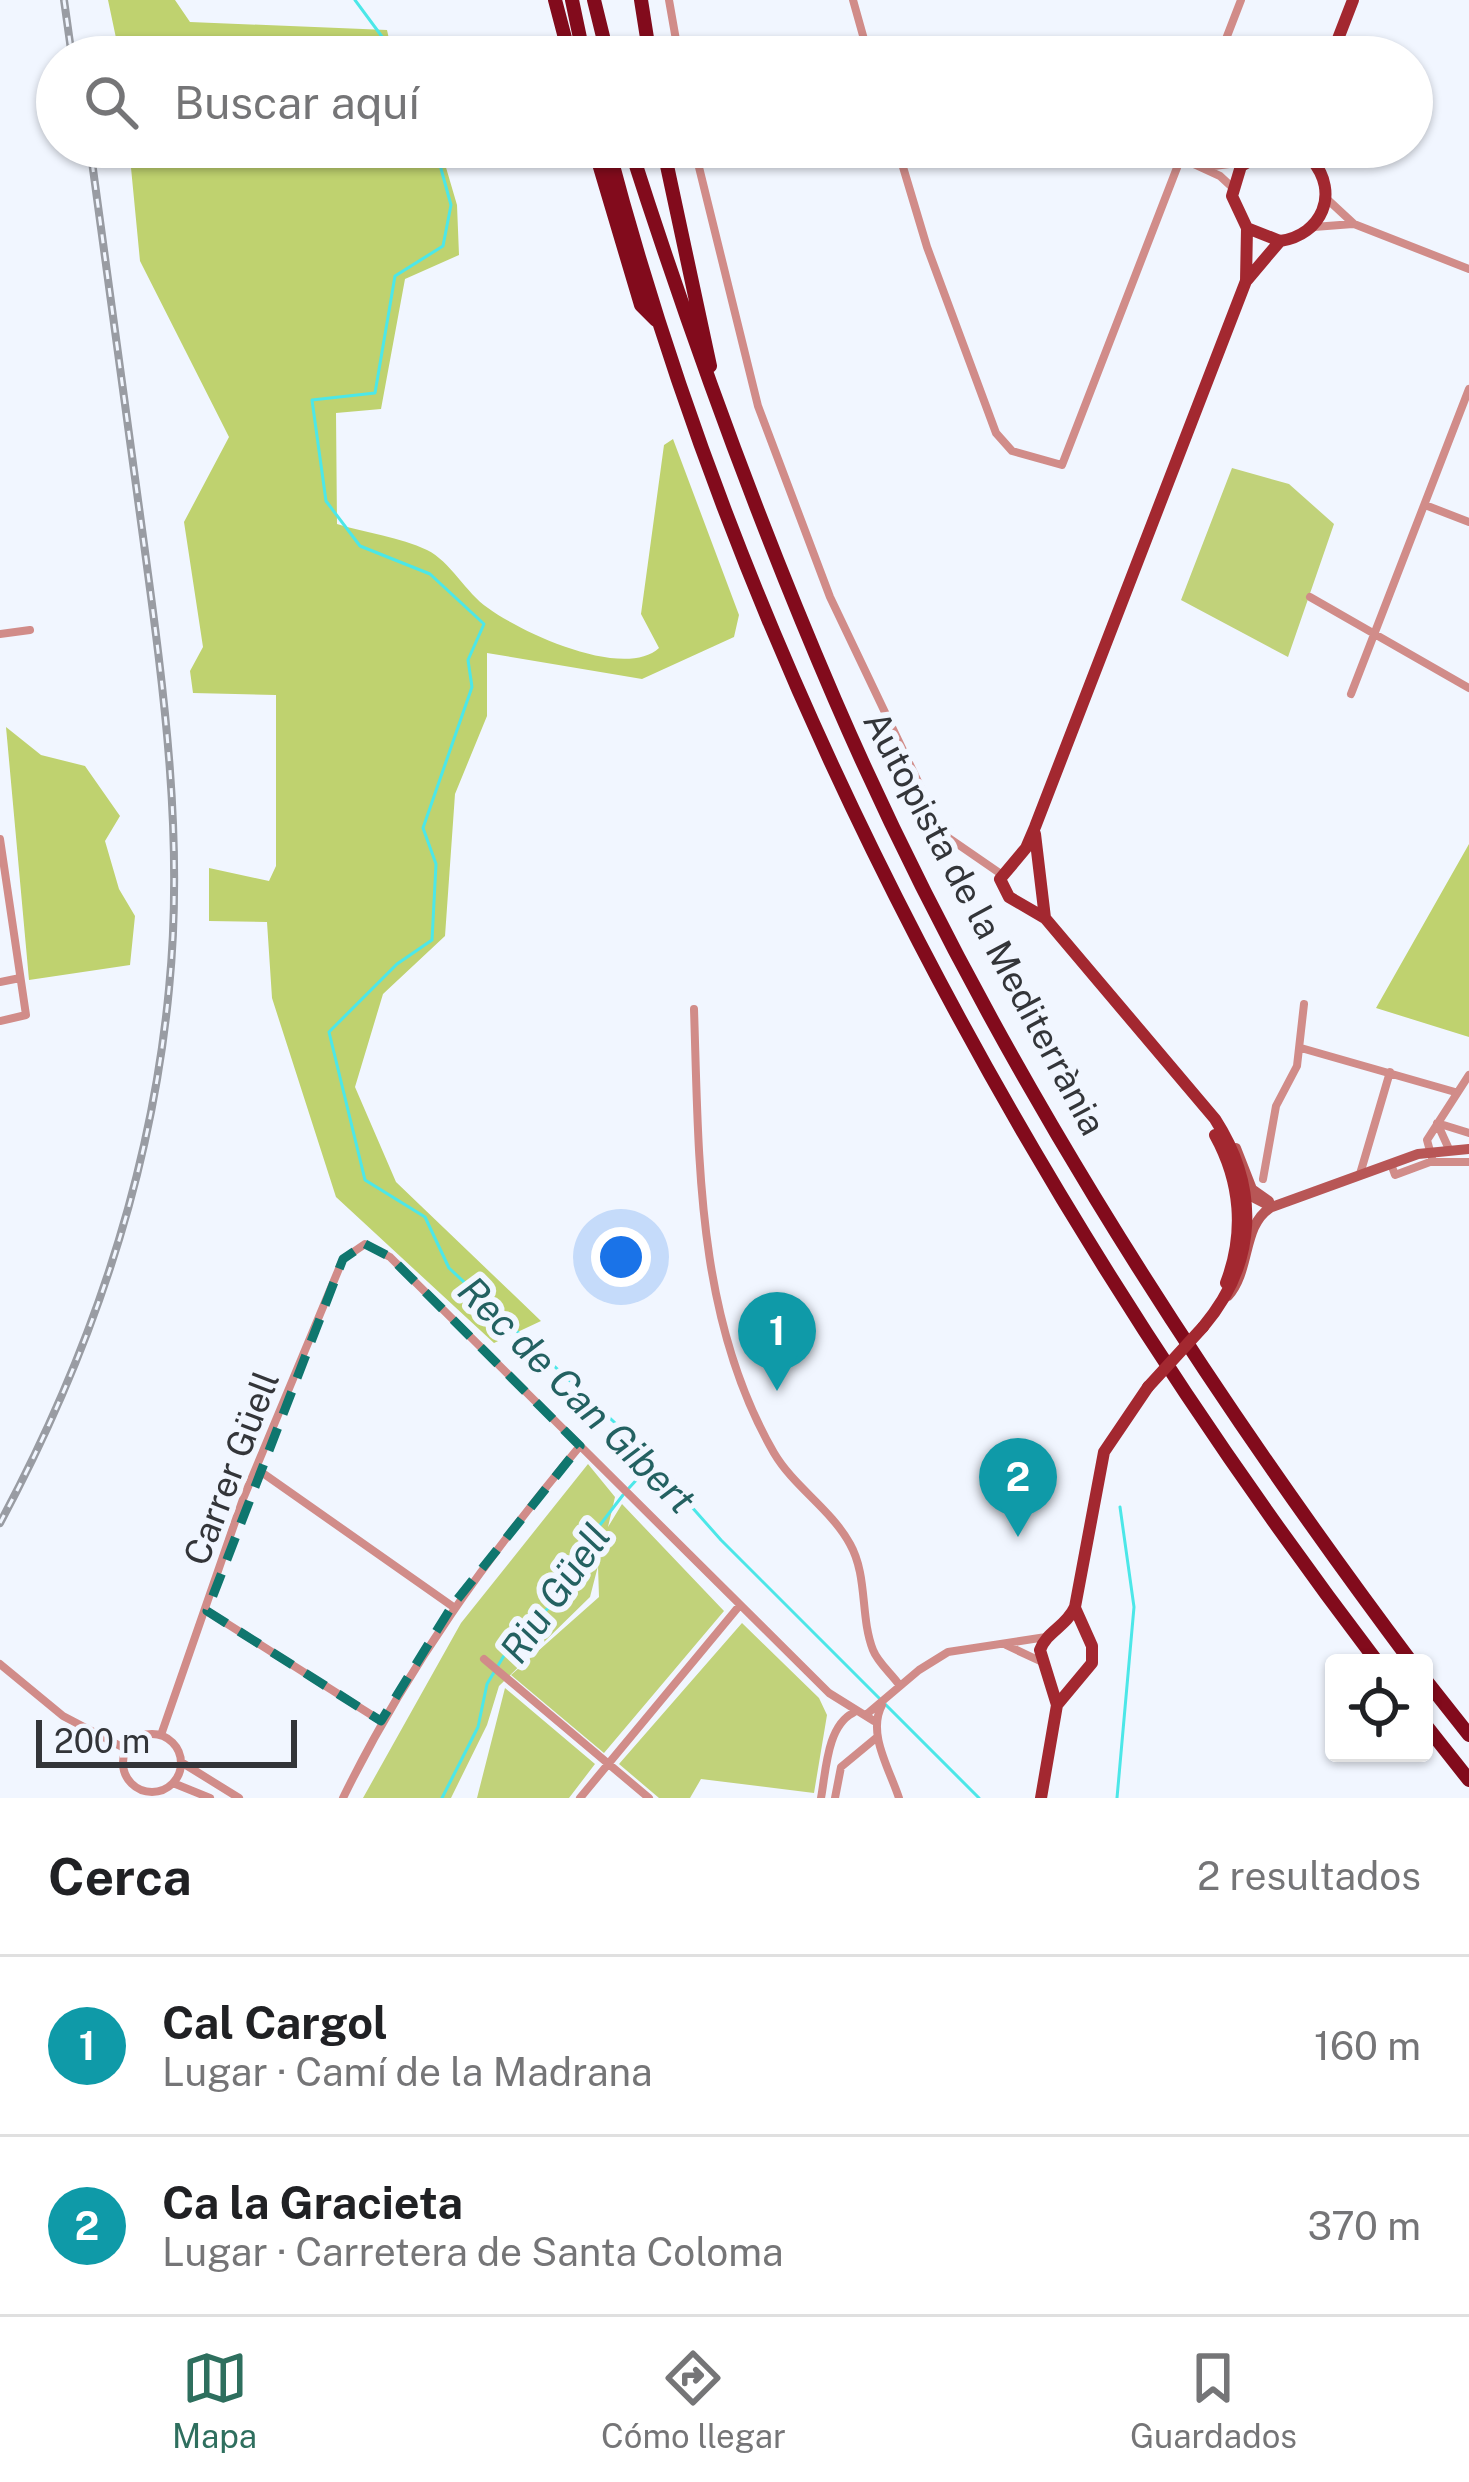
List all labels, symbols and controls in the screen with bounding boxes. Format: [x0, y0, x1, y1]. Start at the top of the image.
search box [36, 36, 1433, 168]
icon: search [78, 69, 144, 135]
text: Buscar aquí [174, 76, 420, 129]
street label: Autopista de la Mediterrània [855, 704, 1115, 1142]
your location [591, 1227, 651, 1287]
water label: Rec de Can Gibert [449, 1267, 705, 1523]
pin: 1 [738, 1292, 816, 1391]
street label: Carrer Güell [175, 1365, 287, 1571]
pin: 2 [979, 1438, 1057, 1537]
water label: Riu Güell [490, 1515, 620, 1671]
map controls [1325, 1654, 1433, 1762]
button: locate [1325, 1654, 1433, 1762]
scale bar [36, 1714, 297, 1767]
text: 200 m [54, 1722, 150, 1760]
text: Cerca [48, 1847, 192, 1906]
text: 2 resultados [1197, 1853, 1421, 1899]
text: Cal Cargol [162, 1996, 388, 2049]
text: 1 [79, 2023, 95, 2069]
text: 160 m [1314, 2023, 1421, 2069]
text: Lugar · Camí de la Madrana [162, 2049, 652, 2095]
text: Ca la Gracieta [162, 2176, 463, 2229]
text: 2 [75, 2203, 99, 2249]
text: 370 m [1307, 2203, 1421, 2249]
text: Lugar · Carretera de Santa Coloma [162, 2229, 784, 2275]
tab: Mapa [172, 2345, 257, 2455]
tab: Cómo llegar [601, 2345, 786, 2455]
tab: Guardados [1130, 2345, 1297, 2455]

